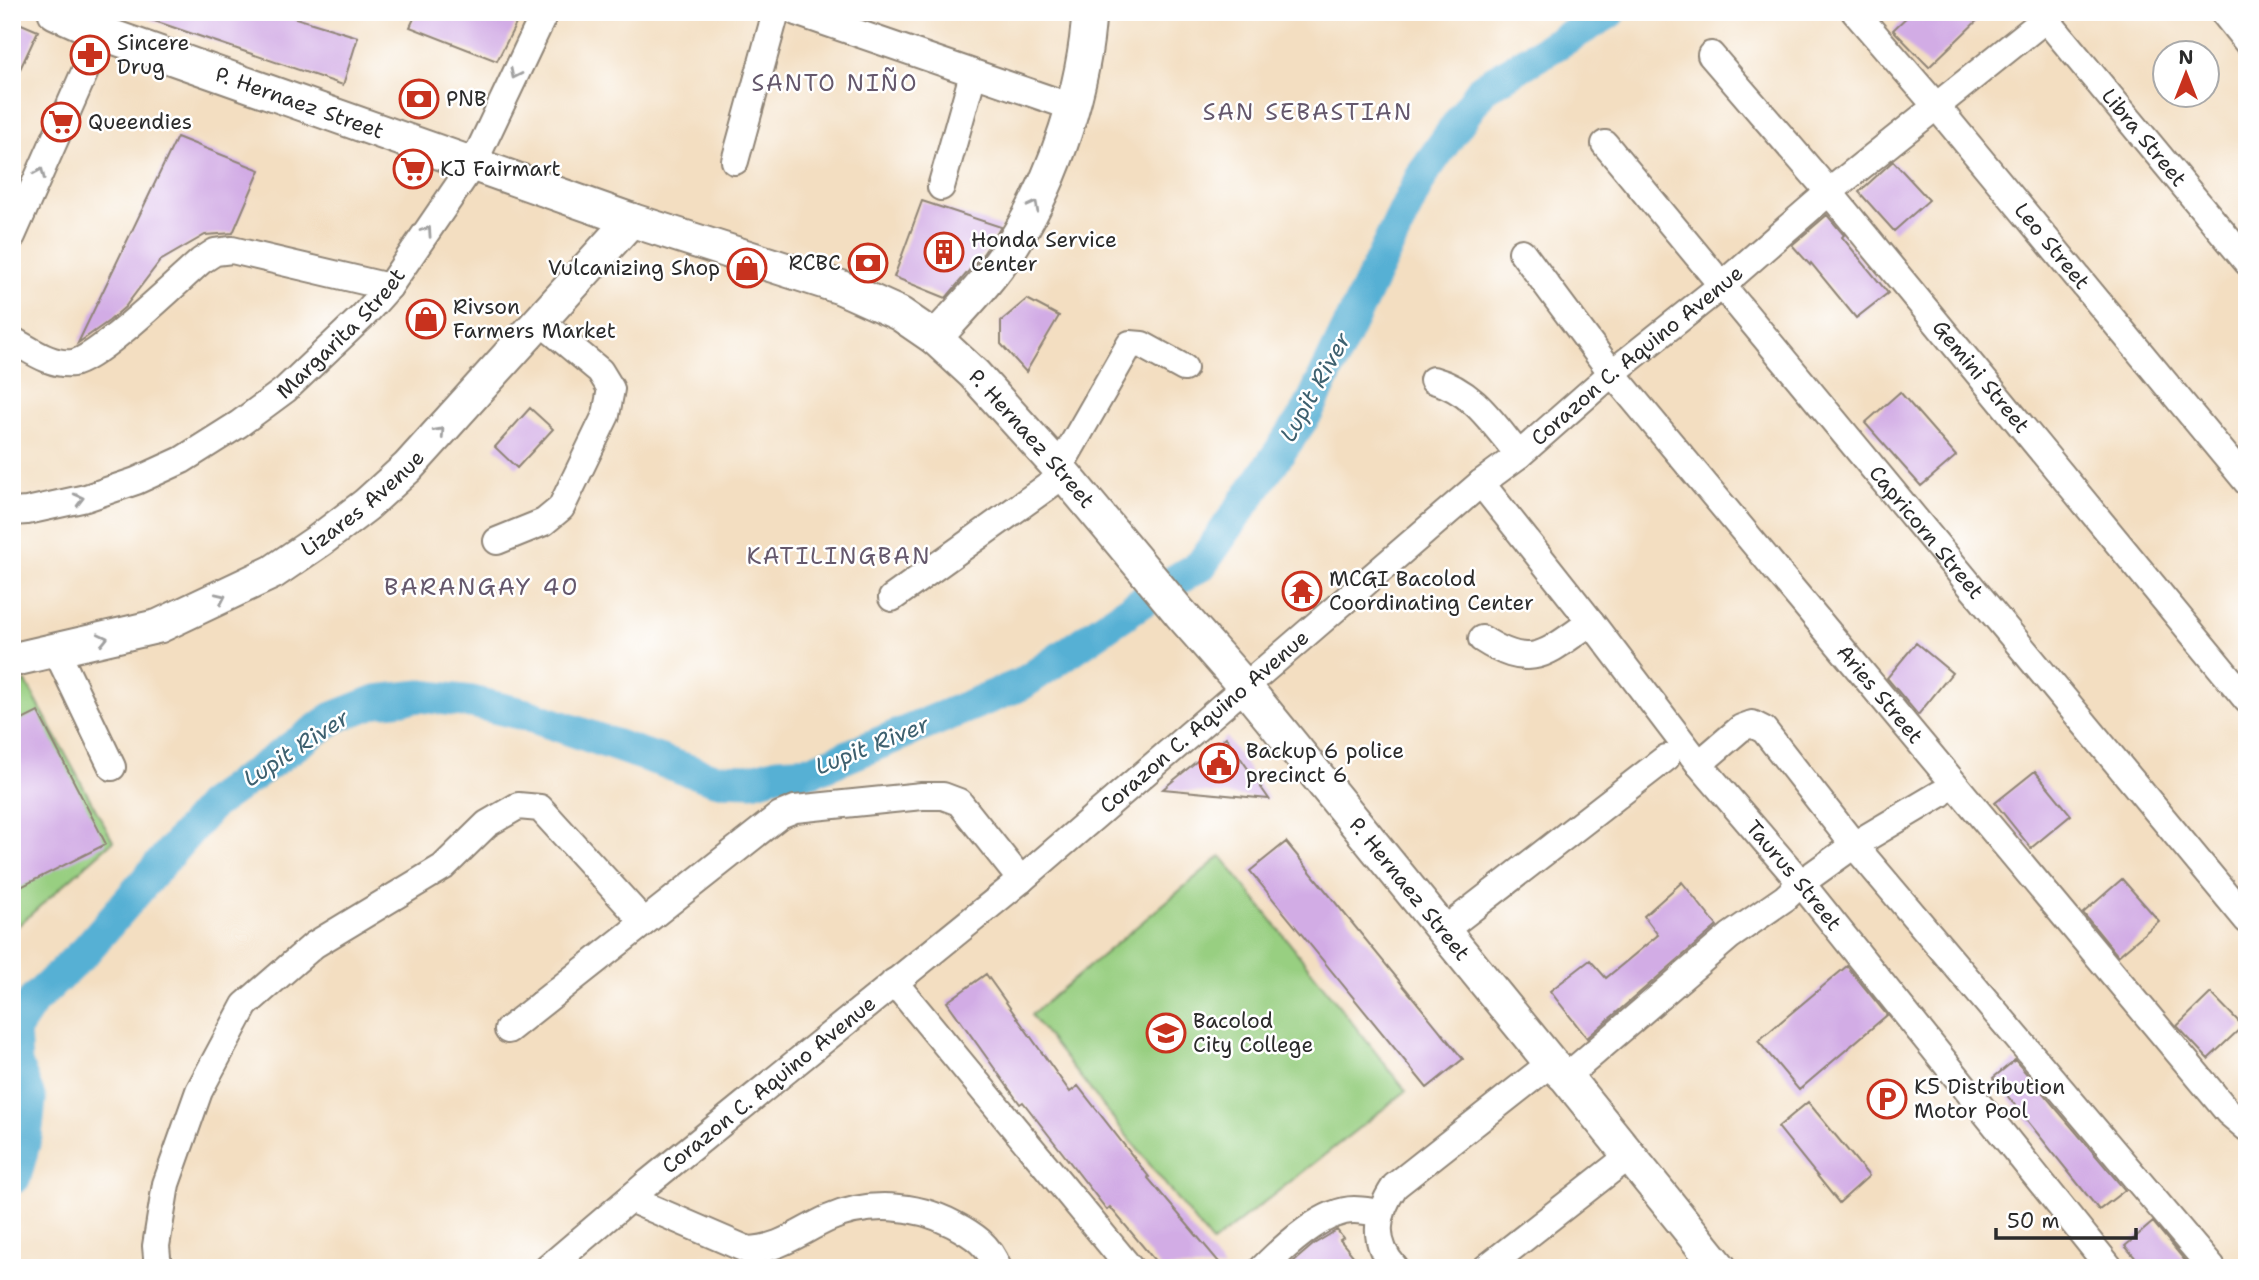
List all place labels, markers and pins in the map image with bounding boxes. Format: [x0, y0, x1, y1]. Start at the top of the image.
place label: Sincere Drug [117, 29, 189, 81]
pharmacy icon: Sincere Drug [69, 34, 111, 76]
bank icon: PNB [398, 78, 440, 120]
place label: PNB [446, 85, 486, 113]
supermarket icon: Queendies [40, 101, 82, 143]
place label: Queendies [88, 108, 192, 136]
supermarket icon: KJ Fairmart [392, 148, 434, 190]
place label: KJ Fairmart [440, 155, 561, 183]
place label: Honda Service Center [971, 226, 1117, 278]
building icon: Honda Service Center [923, 231, 965, 273]
bank icon: RCBC [847, 242, 889, 284]
shop icon: Vulcanizing Shop [726, 247, 768, 289]
place label: RCBC [788, 249, 841, 277]
place label: Vulcanizing Shop [548, 254, 720, 282]
place label: Rivson Farmers Market [453, 293, 616, 345]
shop icon: Rivson Farmers Market [405, 298, 447, 340]
place label: MCGI Bacolod Coordinating Center [1329, 565, 1534, 617]
temple icon: MCGI Bacolod Coordinating Center [1281, 570, 1323, 612]
place label: Backup 6 police precinct 6 [1246, 737, 1404, 789]
public building icon: Backup 6 police precinct 6 [1198, 742, 1240, 784]
place label: Bacolod City College [1193, 1007, 1313, 1059]
school or university icon: Bacolod City College [1145, 1012, 1187, 1054]
place label: K5 Distribution Motor Pool [1914, 1073, 2065, 1125]
parking icon: K5 Distribution Motor Pool [1866, 1078, 1908, 1120]

